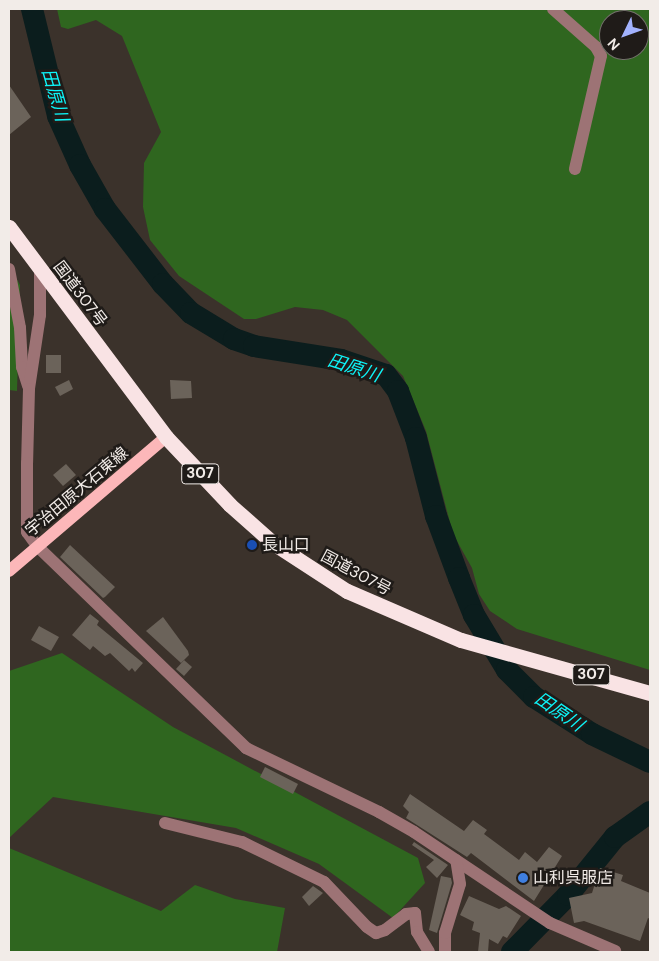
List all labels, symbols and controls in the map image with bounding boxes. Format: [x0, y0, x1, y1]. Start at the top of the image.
north arrow [599, 10, 649, 60]
text: N [603, 35, 624, 54]
water label: 田原川 [37, 66, 73, 124]
street label: 国道307号 [49, 258, 111, 330]
water label: 田原川 [325, 349, 383, 387]
street label: 宇治田原大石東線 [22, 444, 132, 540]
road number: 307 [180, 462, 220, 486]
place label: 長山口 [262, 535, 310, 555]
marker: 長山口 [246, 539, 258, 551]
street label: 国道307号 [318, 547, 394, 599]
road number: 307 [571, 662, 611, 688]
water label: 田原川 [531, 688, 587, 736]
place label: 山利呉服店 [533, 868, 613, 888]
marker: 山利呉服店 [517, 872, 529, 884]

